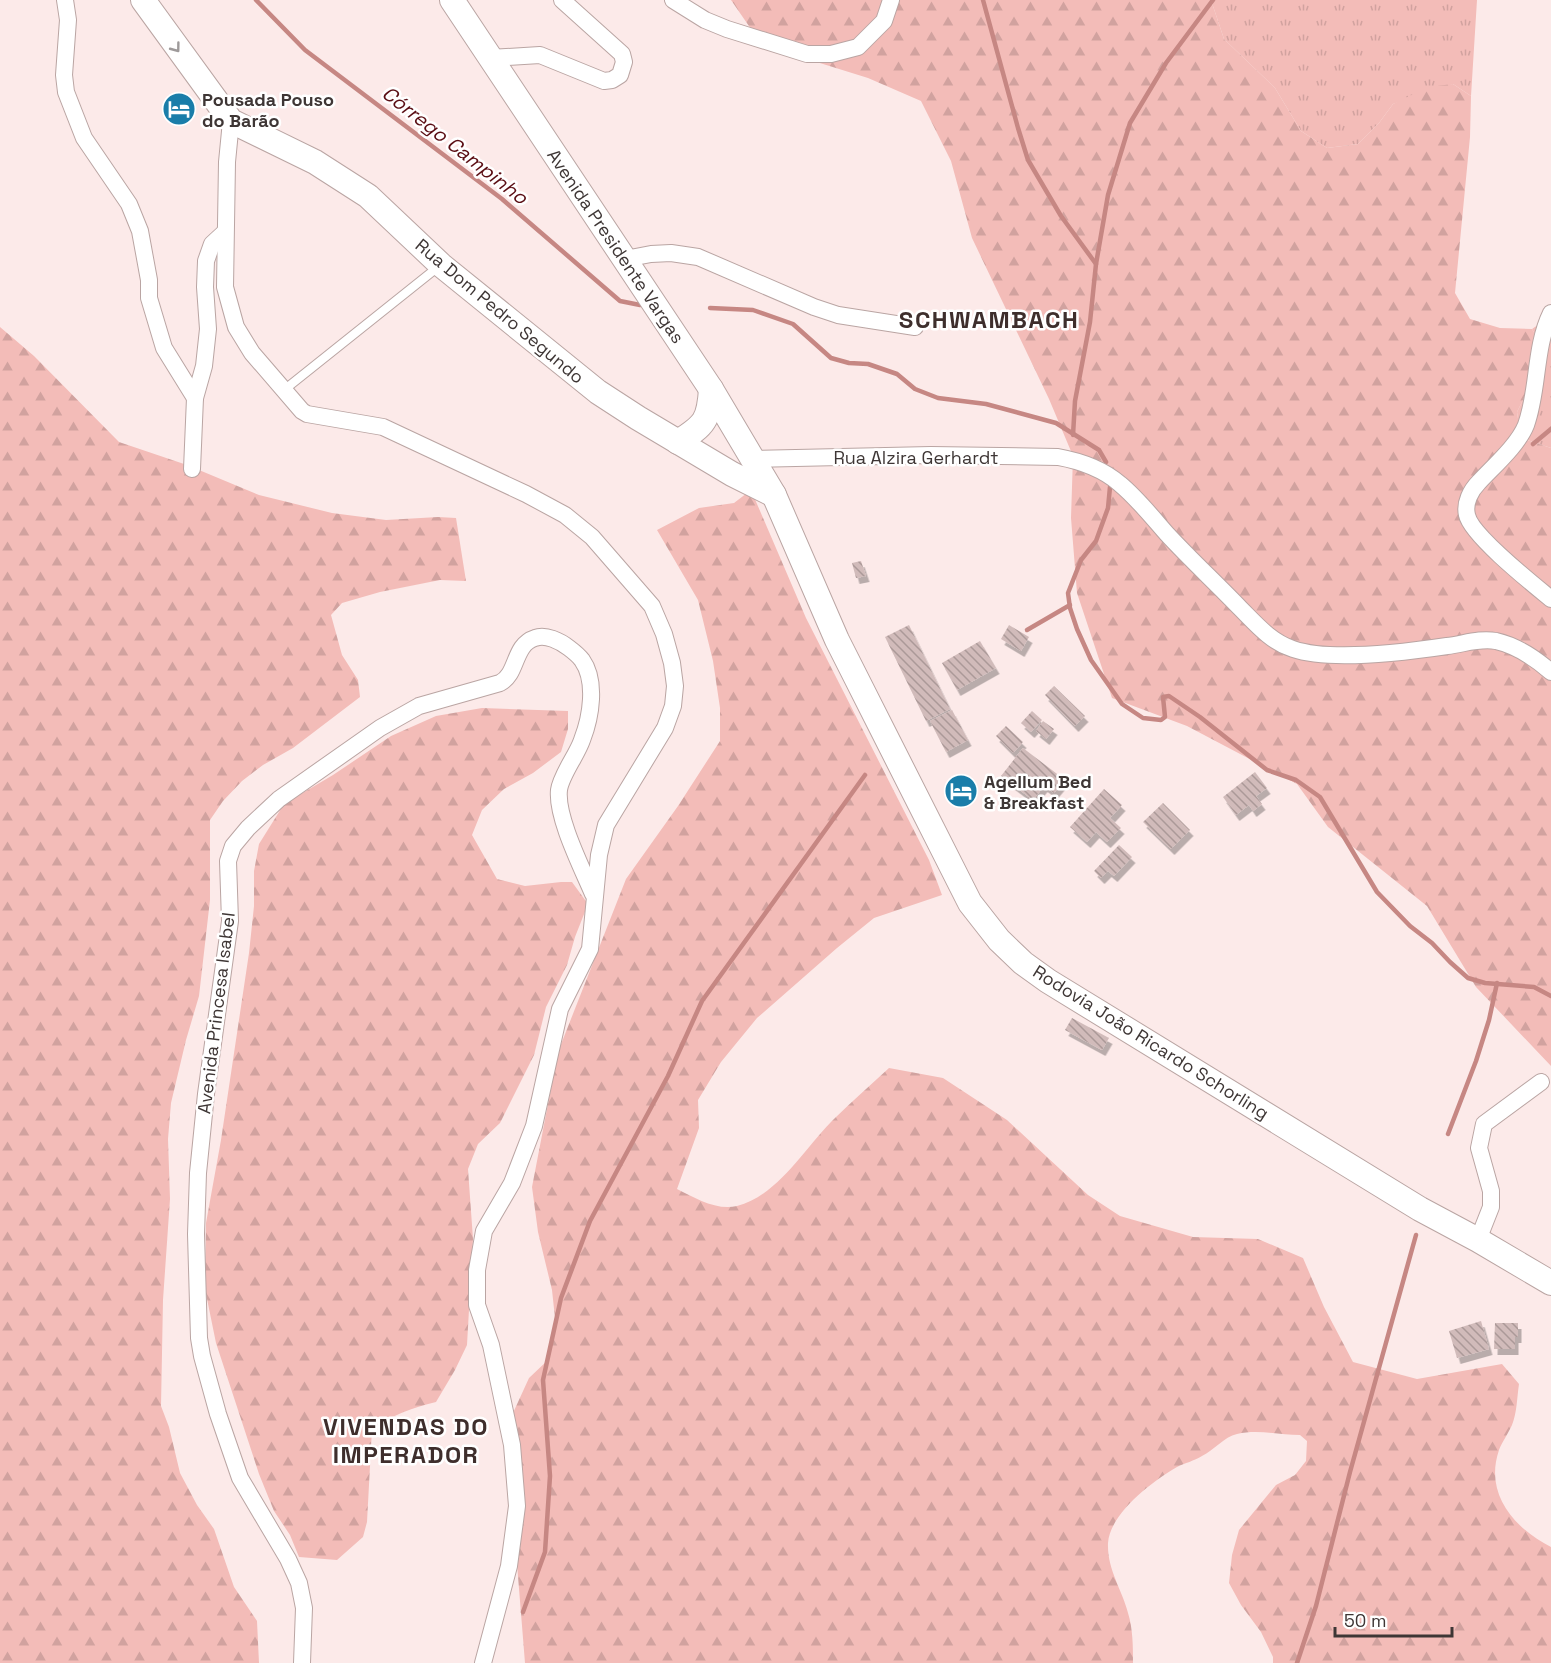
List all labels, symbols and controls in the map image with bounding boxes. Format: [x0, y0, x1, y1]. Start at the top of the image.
one-way arrow [169, 41, 180, 52]
water label: Córrego Campinho [377, 80, 534, 211]
place label: Pousada Pouso do Barão [202, 88, 334, 132]
hotel icon: Pousada Pouso do Barão [161, 91, 197, 127]
street label: Avenida Presidente Vargas [542, 144, 690, 348]
street label: Rua Dom Pedro Segundo [411, 234, 589, 388]
district label: SCHWAMBACH [899, 304, 1079, 335]
street label: Rua Alzira Gerhardt [833, 446, 999, 469]
place label: Agellum Bed & Breakfast [984, 770, 1092, 814]
hotel icon: Agellum Bed & Breakfast [943, 773, 979, 809]
street label: Avenida Princesa Isabel [192, 911, 240, 1115]
street label: Rodovia João Ricardo Schorling [1029, 960, 1273, 1124]
district label: VIVENDAS DO IMPERADOR [323, 1411, 489, 1470]
scale bar [1335, 1600, 1452, 1638]
text: 50 m [1344, 1609, 1386, 1632]

